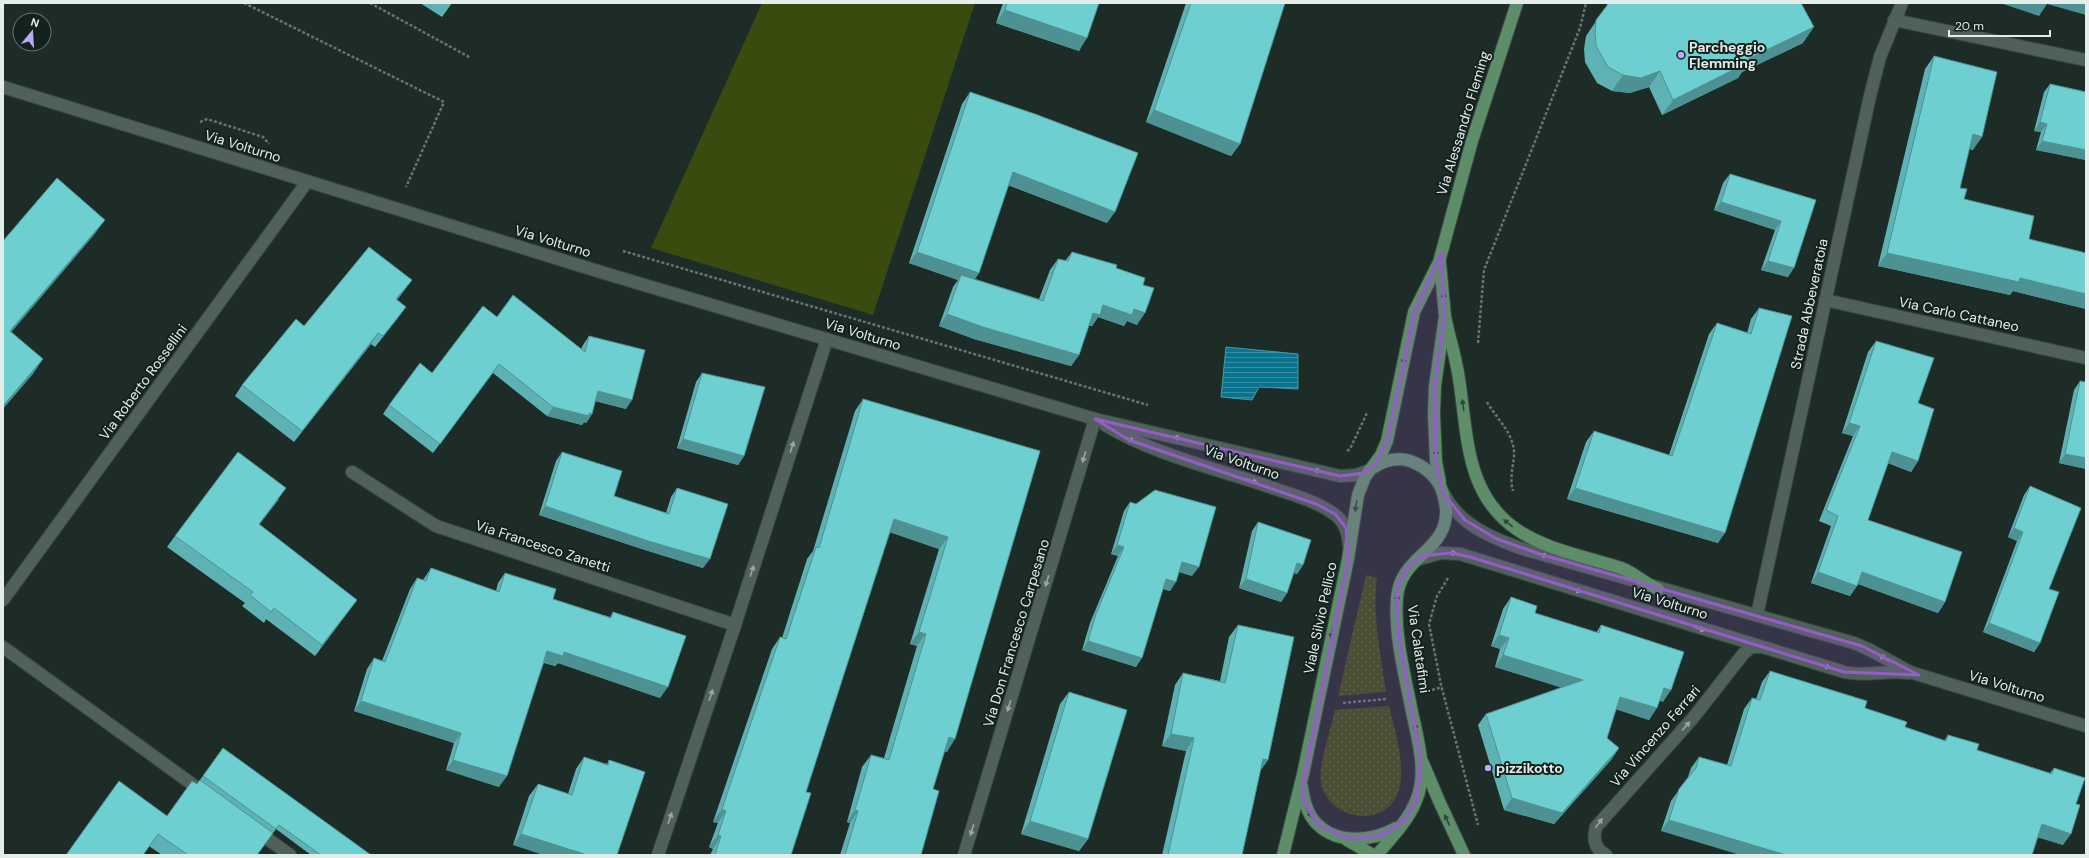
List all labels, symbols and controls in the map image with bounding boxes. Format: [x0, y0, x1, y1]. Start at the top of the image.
north arrow [12, 12, 52, 52]
scale bar [1949, 12, 2050, 38]
text: N [29, 15, 41, 30]
text: 20 m [1955, 18, 1984, 34]
place label: Parcheggio Flemming [1689, 38, 1765, 72]
street label: Via Alessandro Fleming [1432, 48, 1494, 197]
marker: Parcheggio Flemming [1676, 50, 1686, 60]
street label: Via Volturno [203, 126, 283, 166]
street label: Via Volturno [513, 221, 593, 261]
street label: Strada Abbeveratoia [1786, 237, 1832, 371]
one-way arrow [1441, 292, 1447, 304]
street label: Via Carlo Cattaneo [1897, 292, 2021, 336]
street label: Via Volturno [823, 314, 903, 354]
street label: Via Roberto Rossellini [95, 321, 191, 443]
one-way arrow [1401, 353, 1407, 365]
one-way arrow [1460, 399, 1466, 411]
one-way arrow [1173, 435, 1185, 441]
one-way arrow [1123, 436, 1135, 442]
one-way arrow [789, 441, 795, 453]
street label: Via Volturno [1202, 441, 1282, 483]
one-way arrow [1432, 449, 1439, 461]
one-way arrow [1081, 451, 1087, 463]
one-way arrow [1313, 468, 1325, 474]
one-way arrow [1246, 478, 1258, 484]
one-way arrow [1353, 500, 1359, 512]
street label: Via Francesco Zanetti [473, 516, 613, 576]
one-way arrow [1503, 518, 1514, 527]
street label: Via Don Francesco Carpesano [979, 537, 1053, 729]
one-way arrow [1445, 550, 1457, 557]
one-way arrow [1540, 553, 1552, 559]
street label: Viale Silvio Pellico [1299, 560, 1341, 676]
one-way arrow [749, 565, 755, 577]
one-way arrow [1044, 576, 1050, 588]
street label: Via Volturno [1630, 583, 1710, 623]
one-way arrow [1570, 587, 1582, 593]
one-way arrow [1393, 594, 1400, 606]
street label: Via Calatafimi [1404, 604, 1434, 694]
one-way arrow [1694, 626, 1706, 632]
one-way arrow [1328, 627, 1334, 639]
one-way arrow [1879, 654, 1889, 662]
one-way arrow [1819, 663, 1831, 669]
street label: Via Volturno [1967, 666, 2047, 706]
street label: Via Vincenzo Ferrari [1606, 681, 1704, 791]
one-way arrow [709, 688, 715, 700]
one-way arrow [1006, 700, 1012, 712]
one-way arrow [1681, 720, 1690, 731]
one-way arrow [1412, 722, 1418, 735]
place label: pizzikotto [1496, 759, 1563, 777]
marker: pizzikotto [1483, 763, 1493, 773]
one-way arrow [1306, 806, 1312, 818]
one-way arrow [667, 812, 673, 824]
one-way arrow [1444, 814, 1450, 825]
one-way arrow [1595, 817, 1604, 828]
one-way arrow [969, 825, 975, 837]

